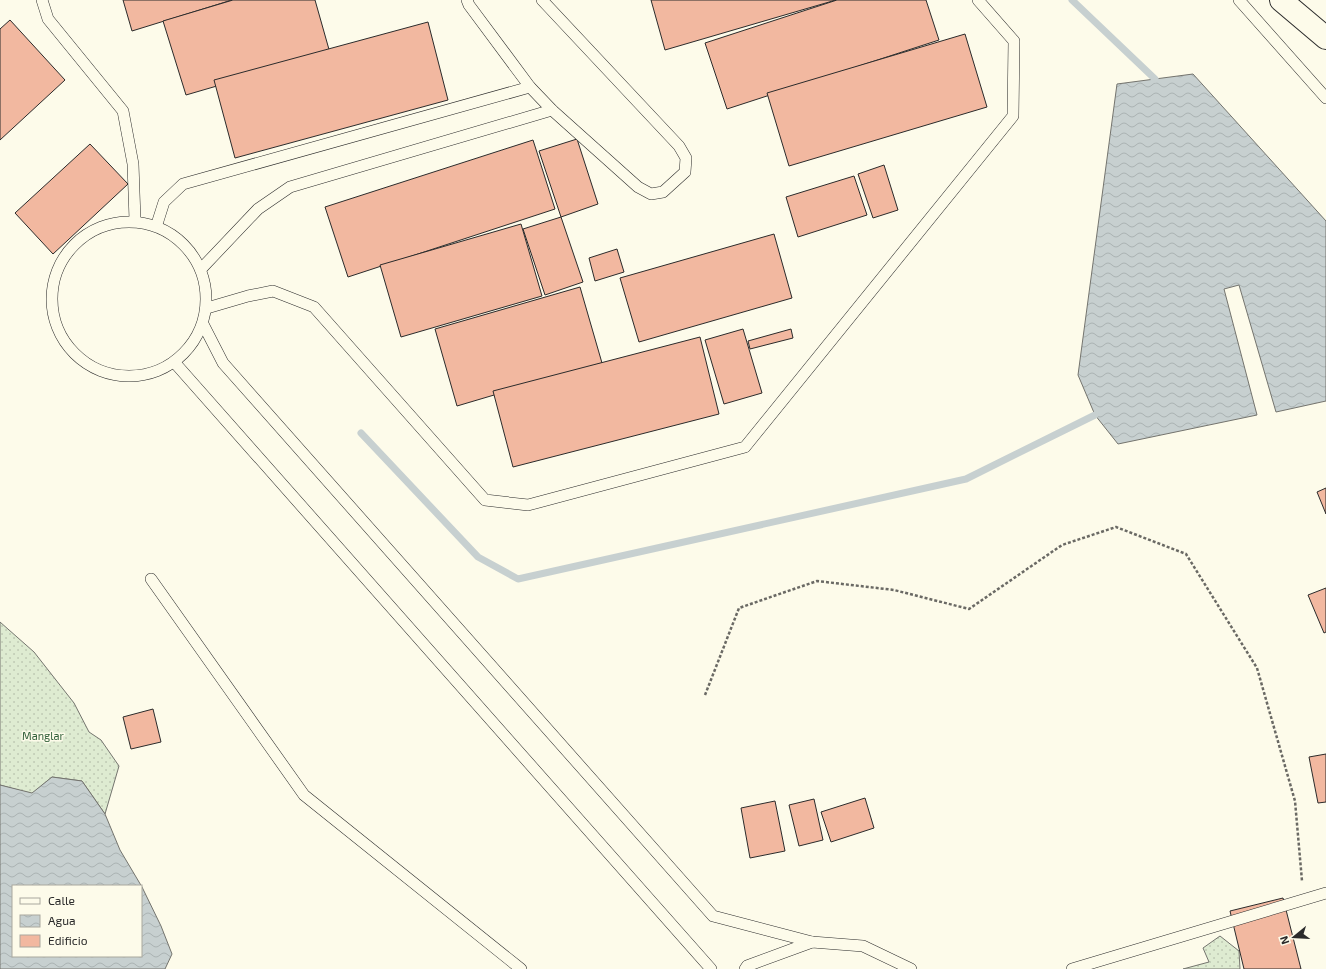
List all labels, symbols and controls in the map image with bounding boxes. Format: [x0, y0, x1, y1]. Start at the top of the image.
park label: Manglar [22, 729, 65, 742]
legend [12, 885, 142, 957]
text: Calle [48, 893, 75, 907]
text: Agua [48, 913, 76, 927]
north arrow [1274, 917, 1314, 957]
text: Edificio [48, 933, 88, 947]
text: N [1277, 934, 1291, 946]

